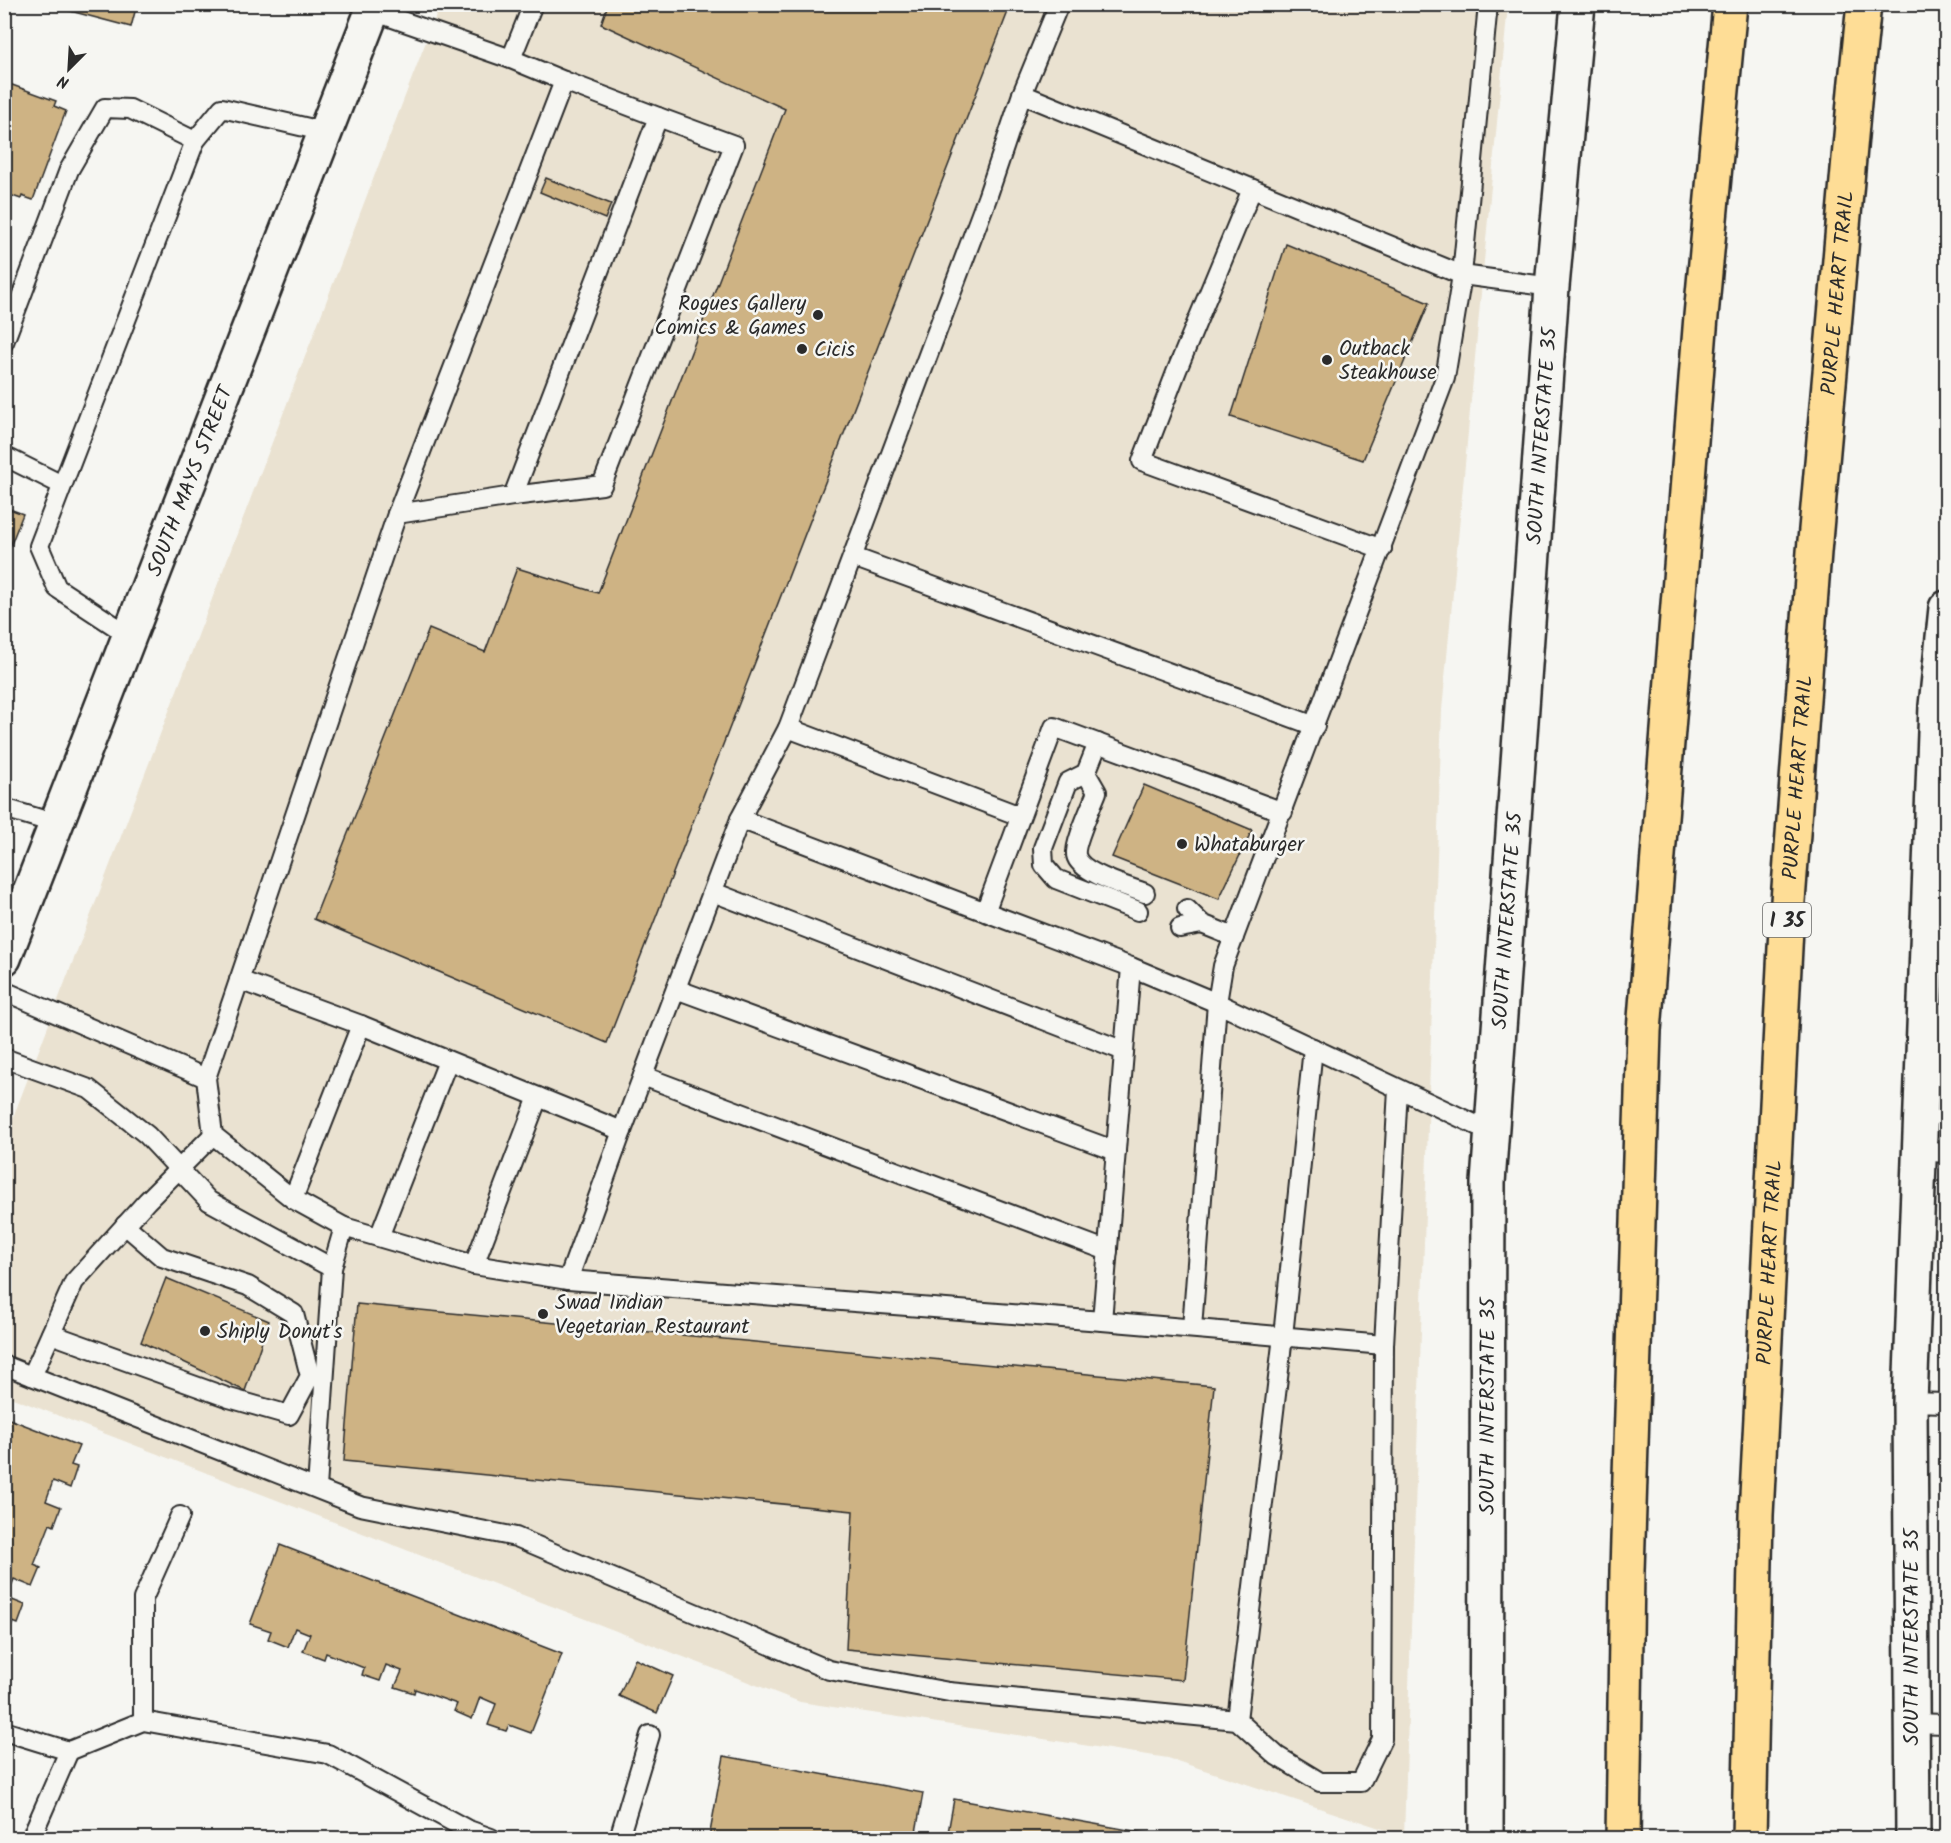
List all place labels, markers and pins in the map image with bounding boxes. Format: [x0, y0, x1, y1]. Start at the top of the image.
place label: Rogues Gallery Comics & Games [654, 288, 806, 345]
marker: Rogues Gallery Comics & Games [811, 308, 825, 322]
place label: Outback Steakhouse [1339, 333, 1437, 390]
place label: Cicis [814, 334, 855, 367]
marker: Cicis [795, 342, 809, 356]
marker: Outback Steakhouse [1320, 353, 1334, 367]
place label: Whataburger [1194, 829, 1305, 862]
marker: Whataburger [1175, 837, 1189, 851]
place label: Swad Indian Vegetarian Restaurant [555, 1287, 750, 1344]
marker: Swad Indian Vegetarian Restaurant [536, 1307, 550, 1321]
place label: Shiply Donut's [217, 1316, 342, 1349]
marker: Shiply Donut's [198, 1324, 212, 1338]

